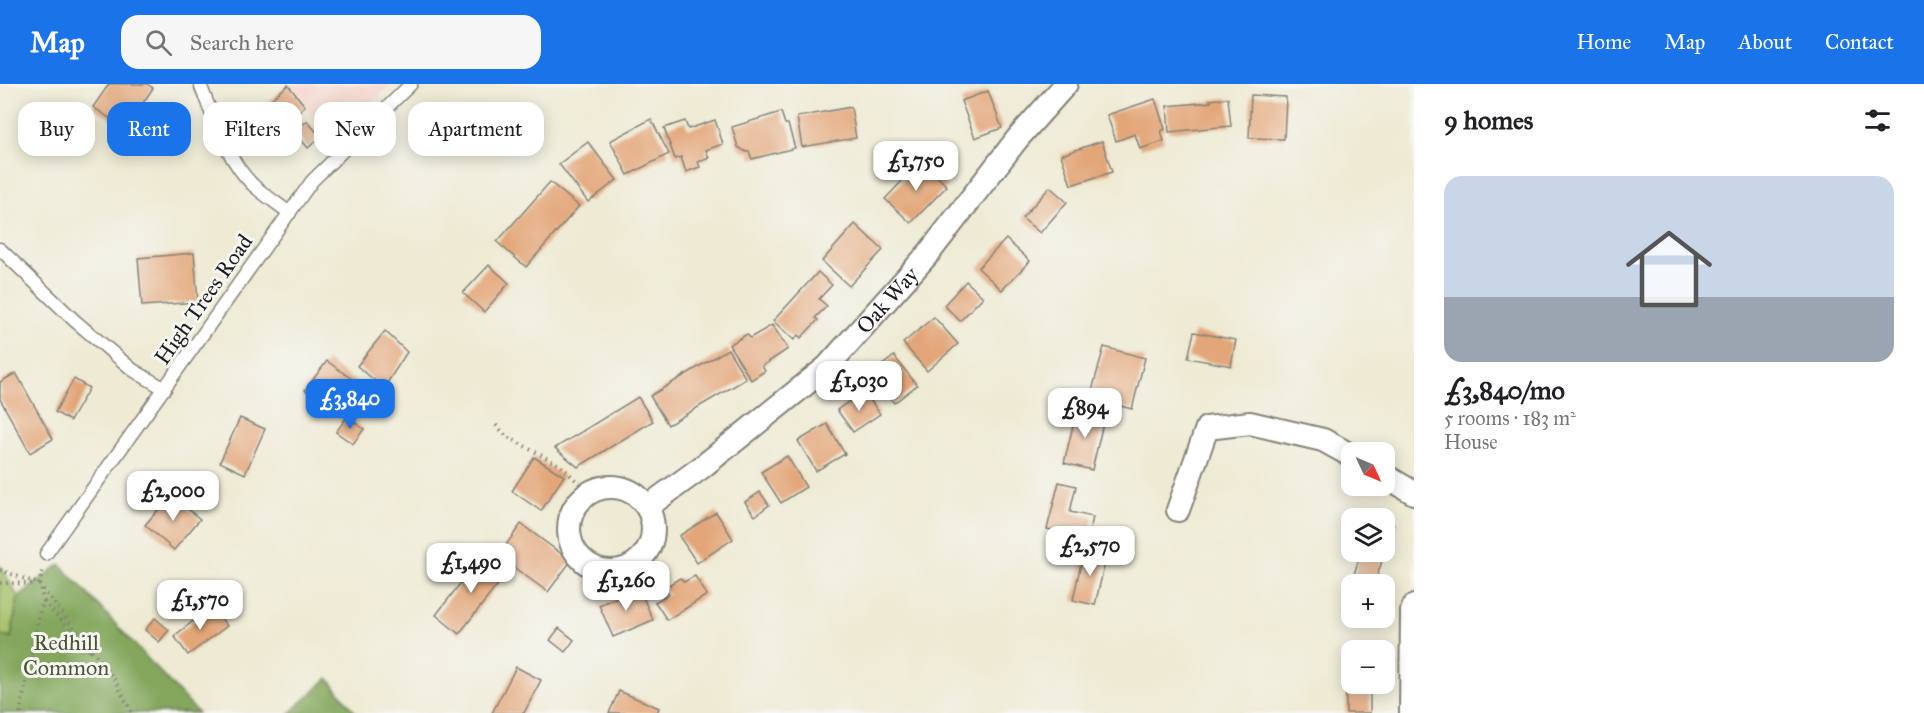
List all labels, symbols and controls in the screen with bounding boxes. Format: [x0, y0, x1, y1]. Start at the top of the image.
search box [121, 15, 541, 69]
text: Map [30, 25, 85, 60]
icon: search [142, 26, 175, 59]
text: Search here [190, 29, 294, 56]
text: Home [1576, 29, 1631, 55]
text: Map [1664, 29, 1705, 55]
text: About [1738, 29, 1792, 55]
text: Contact [1825, 29, 1894, 55]
chip: Buy [18, 102, 95, 156]
chip: Rent [107, 102, 191, 156]
chip: Filters [203, 102, 302, 156]
chip: New [314, 102, 396, 156]
chip: Apartment [408, 102, 544, 156]
text: 9 homes [1444, 104, 1533, 136]
icon: filters [1861, 104, 1894, 137]
pin: £1,750 [867, 141, 965, 192]
text: £1,750 [887, 148, 945, 172]
icon: home [1615, 215, 1723, 323]
street label: High Trees Road [148, 229, 258, 370]
street label: Oak Way [850, 261, 925, 339]
pin: £1,030 [810, 361, 908, 412]
text: £1,030 [830, 368, 888, 392]
text: £3,840/mo [1444, 374, 1565, 406]
pin: £3,840 [301, 379, 399, 430]
text: £3,840 [320, 386, 380, 410]
pin: £894 [1049, 388, 1121, 439]
text: £894 [1062, 395, 1108, 419]
text: 5 rooms · 183 m² [1444, 406, 1576, 430]
text: House [1444, 430, 1498, 454]
north arrow [1341, 442, 1395, 496]
map controls [1341, 442, 1395, 694]
pin: £2,000 [124, 471, 222, 522]
text: £2,000 [141, 478, 205, 502]
button: layers [1341, 508, 1395, 562]
pin: £2,570 [1041, 526, 1139, 577]
text: £2,570 [1060, 533, 1120, 557]
pin: £1,490 [422, 543, 520, 594]
text: £1,490 [441, 550, 501, 574]
pin: £1,260 [577, 561, 675, 612]
text: £1,260 [597, 568, 655, 592]
button: + [1341, 574, 1395, 628]
pin: £1,570 [151, 580, 249, 631]
text: £1,570 [171, 587, 229, 611]
park label: Redhill Common [23, 629, 109, 681]
button: − [1341, 640, 1395, 694]

